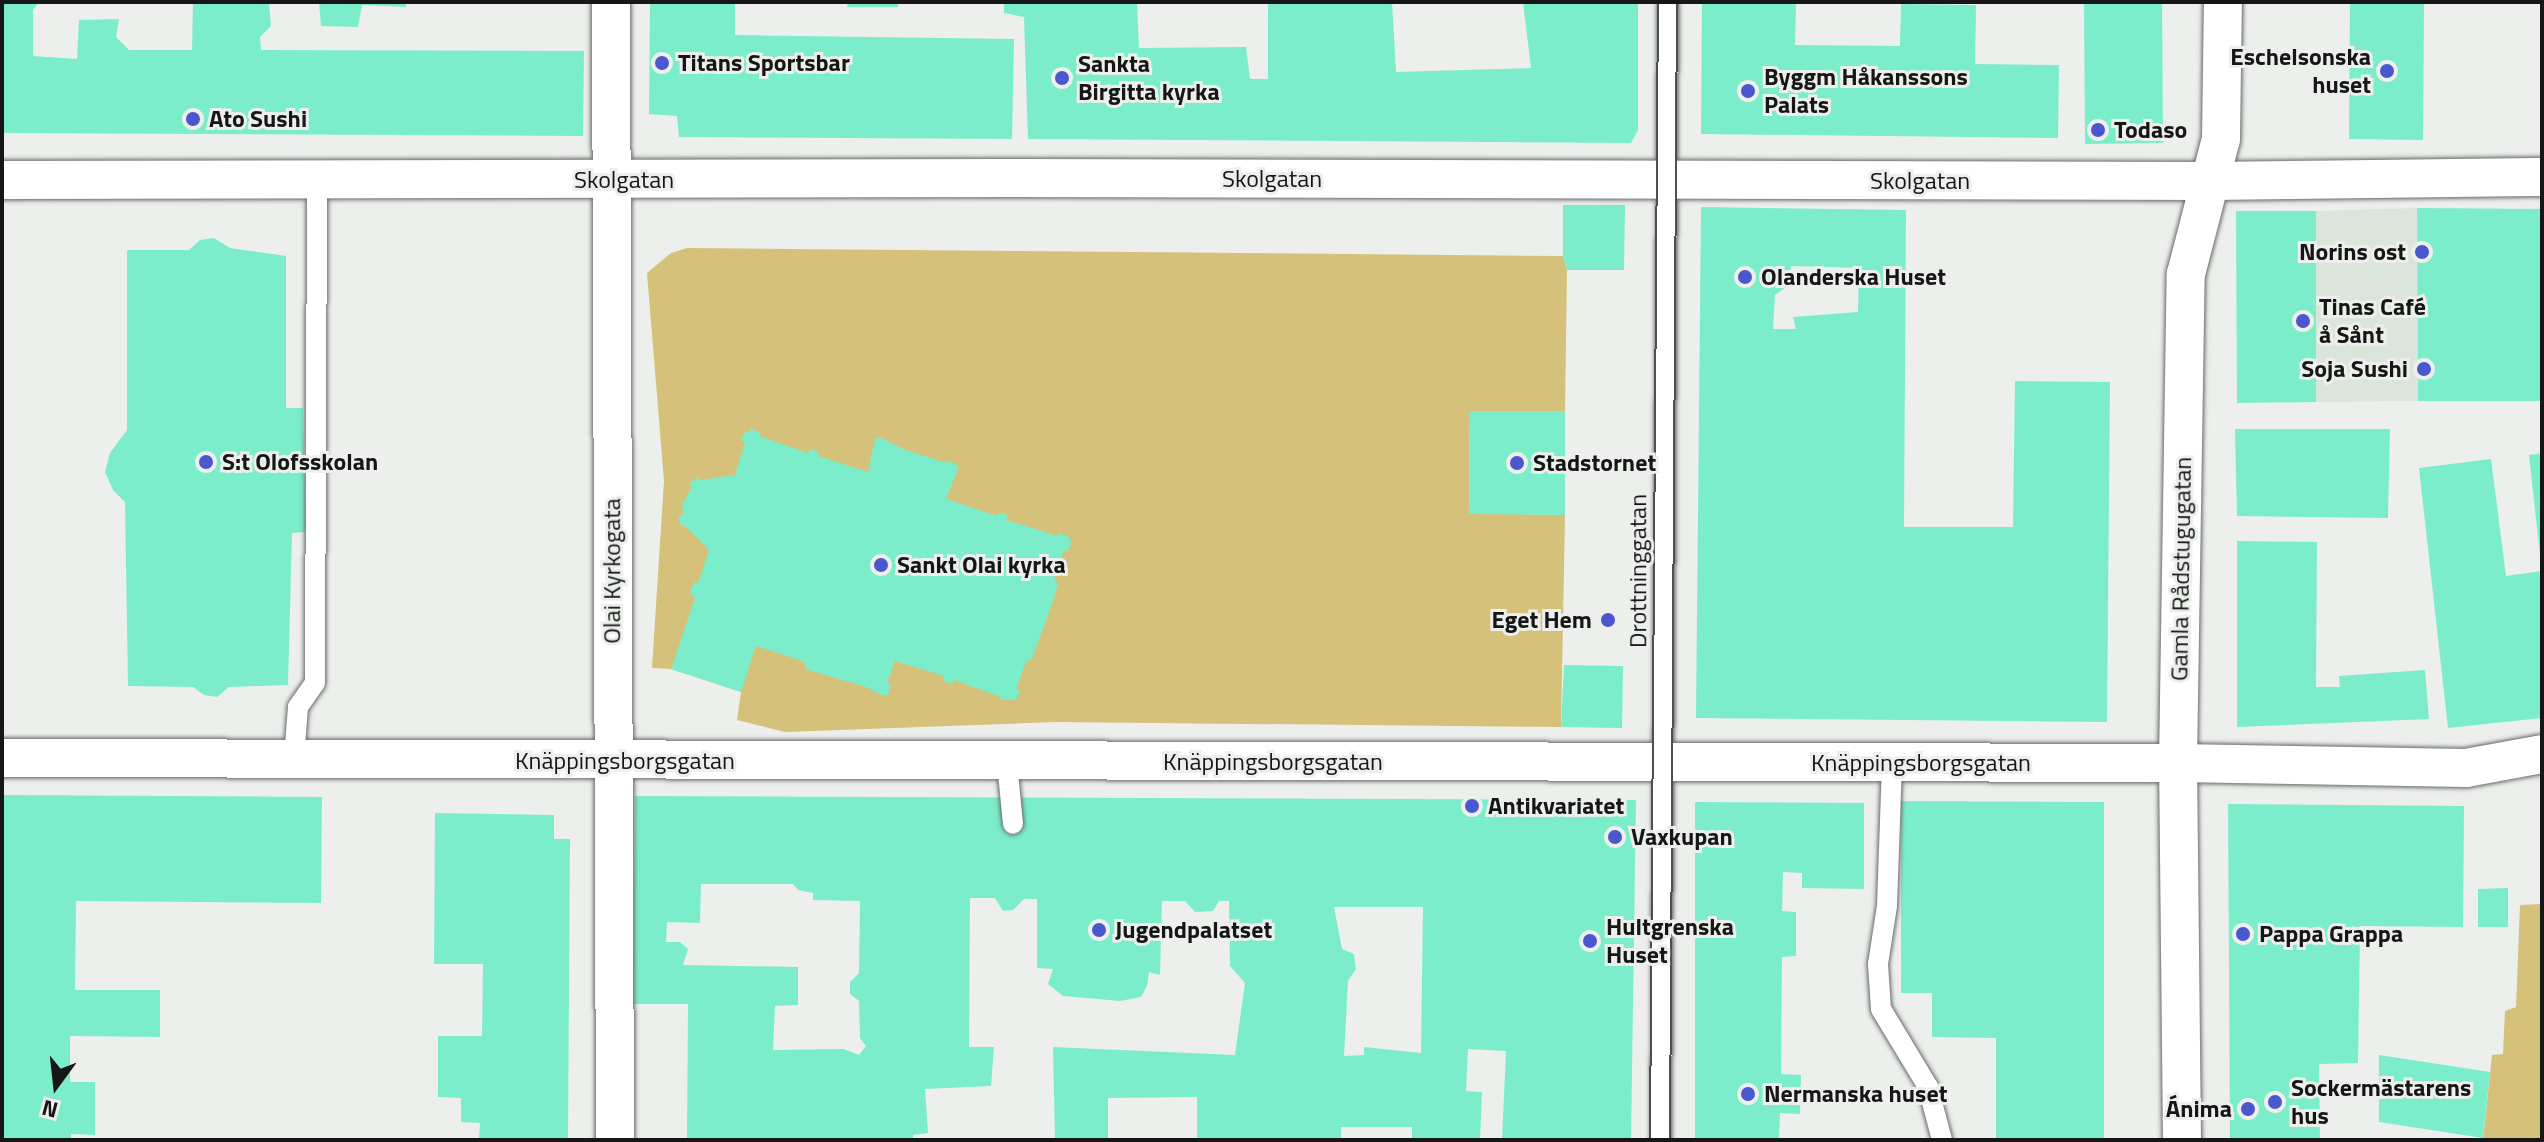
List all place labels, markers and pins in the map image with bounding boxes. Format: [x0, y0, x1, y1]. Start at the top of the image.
place label: Eschelsonska huset [2230, 43, 2371, 99]
place label: Titans Sportsbar [678, 49, 850, 77]
place label: Sankta Birgitta kyrka [1078, 50, 1220, 106]
marker: Titans Sportsbar [653, 54, 671, 72]
marker: Eschelsonska huset [2378, 62, 2396, 80]
place label: Byggm Håkanssons Palats [1764, 63, 1968, 119]
marker: Sankta Birgitta kyrka [1053, 69, 1071, 87]
marker: Byggm Håkanssons Palats [1739, 82, 1757, 100]
place label: Ato Sushi [209, 105, 307, 133]
marker: Ato Sushi [184, 110, 202, 128]
place label: Todaso [2114, 116, 2187, 144]
marker: Todaso [2089, 121, 2107, 139]
place label: Norins ost [2299, 238, 2406, 266]
marker: Norins ost [2413, 243, 2431, 261]
place label: Olanderska Huset [1761, 263, 1946, 291]
marker: Olanderska Huset [1736, 268, 1754, 286]
place label: Tinas Café å Sånt [2319, 293, 2426, 349]
marker: Tinas Café å Sånt [2294, 312, 2312, 330]
place label: Soja Sushi [2301, 355, 2408, 383]
marker: Soja Sushi [2415, 360, 2433, 378]
place label: S:t Olofsskolan [222, 448, 378, 476]
place label: Stadstornet [1533, 449, 1656, 477]
marker: S:t Olofsskolan [197, 453, 215, 471]
marker: Stadstornet [1508, 454, 1526, 472]
place label: Sankt Olai kyrka [897, 551, 1066, 579]
marker: Sankt Olai kyrka [872, 556, 890, 574]
place label: Eget Hem [1491, 606, 1592, 634]
marker: Eget Hem [1599, 611, 1617, 629]
place label: Antikvariatet [1488, 792, 1624, 820]
marker: Antikvariatet [1463, 797, 1481, 815]
place label: Vaxkupan [1631, 823, 1733, 851]
marker: Vaxkupan [1606, 828, 1624, 846]
place label: Hultgrenska Huset [1606, 913, 1734, 969]
place label: Jugendpalatset [1115, 916, 1272, 944]
place label: Pappa Grappa [2259, 920, 2403, 948]
marker: Jugendpalatset [1090, 921, 1108, 939]
marker: Pappa Grappa [2234, 925, 2252, 943]
marker: Hultgrenska Huset [1581, 932, 1599, 950]
place label: Sockermästarens hus [2291, 1074, 2471, 1130]
place label: Nermanska huset [1764, 1080, 1947, 1108]
marker: Nermanska huset [1739, 1085, 1757, 1103]
marker: Sockermästarens hus [2266, 1093, 2284, 1111]
place label: Ánima [2166, 1095, 2232, 1123]
marker: Ánima [2239, 1100, 2257, 1118]

